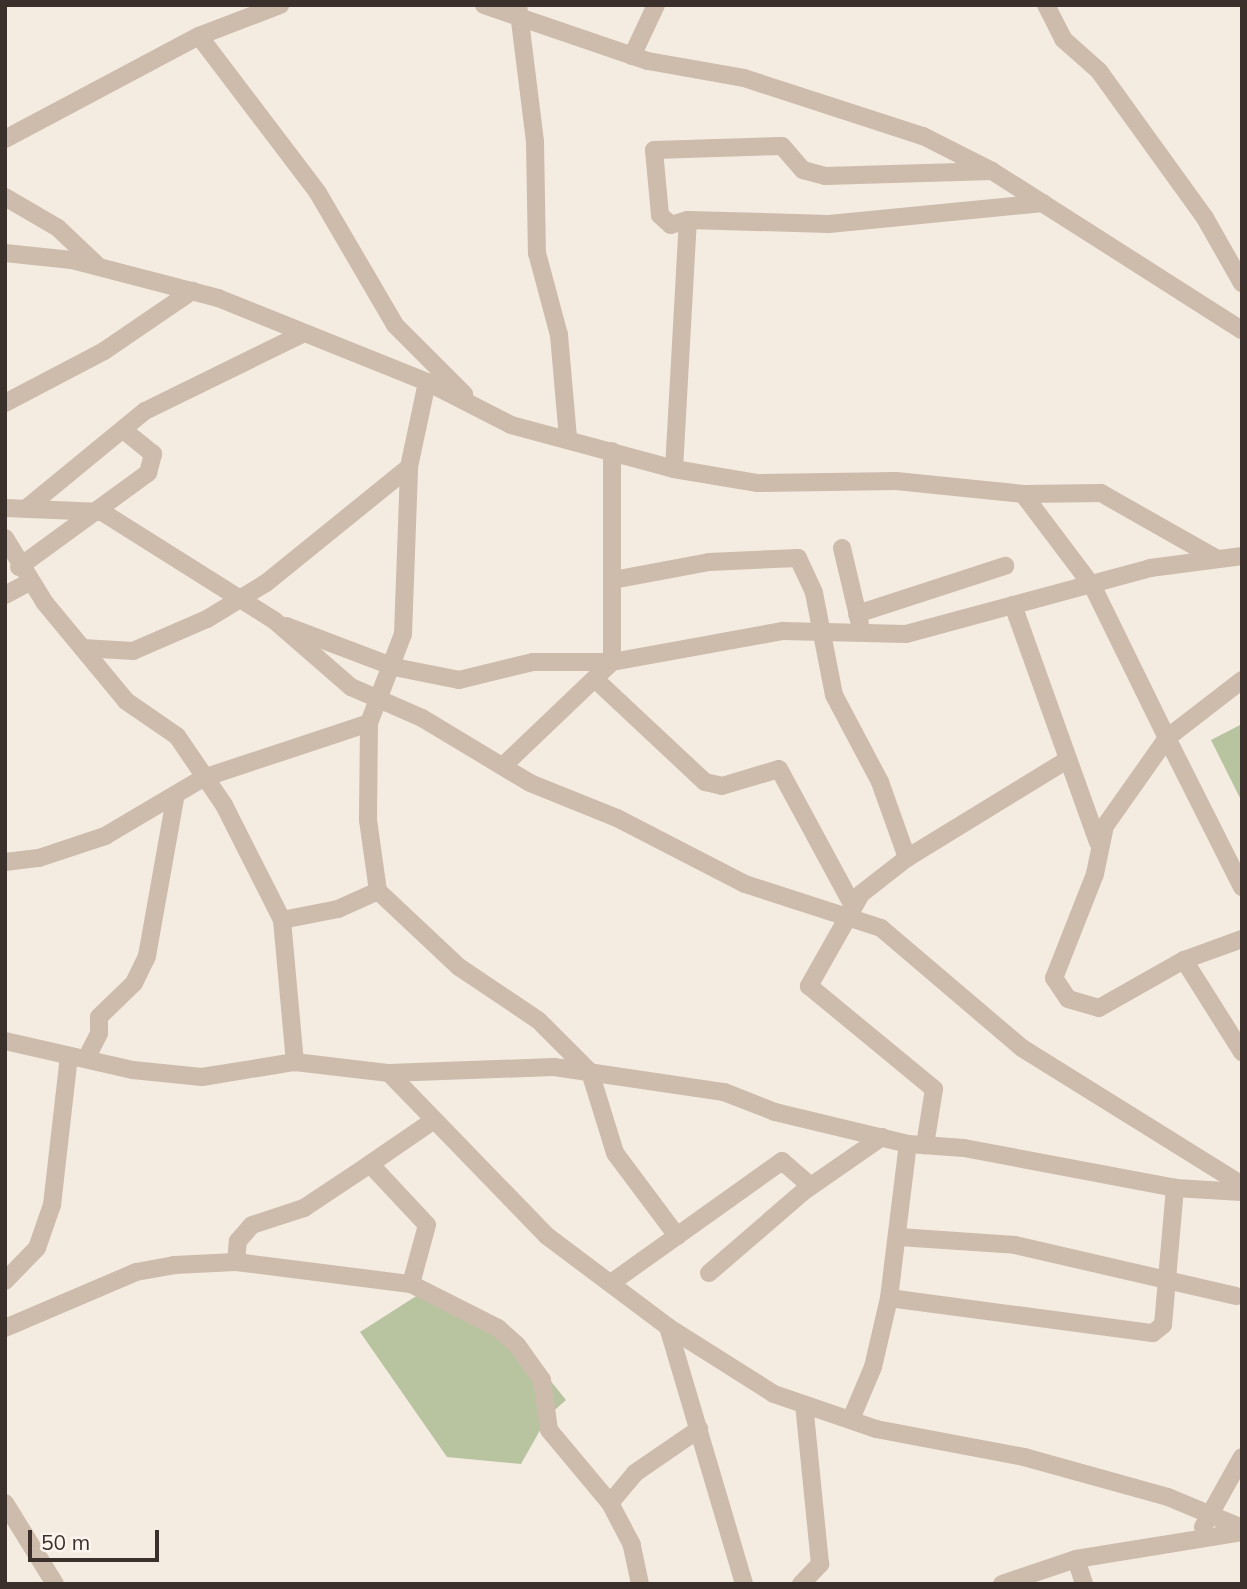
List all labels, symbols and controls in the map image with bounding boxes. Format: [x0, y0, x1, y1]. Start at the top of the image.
scale bar [32, 1516, 163, 1560]
text: 50 m [41, 1529, 90, 1555]

